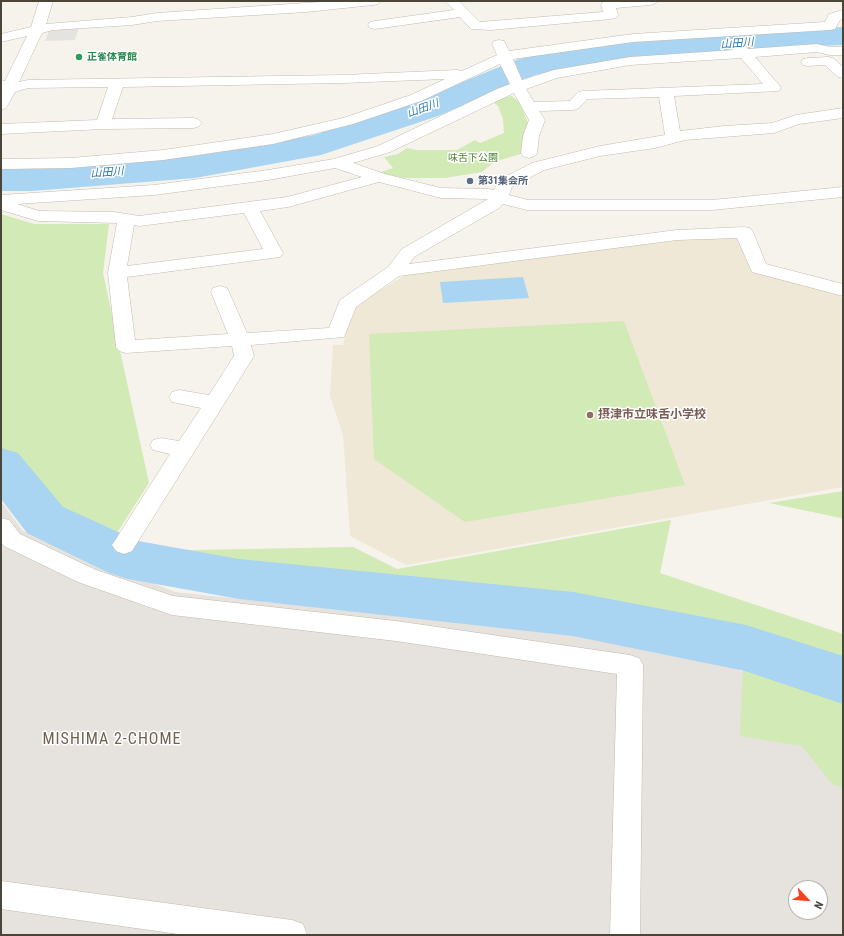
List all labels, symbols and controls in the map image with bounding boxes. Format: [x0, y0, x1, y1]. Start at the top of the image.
water label: 山田川 [720, 36, 754, 52]
place label: 正雀体育館 [87, 51, 137, 63]
marker: 正雀体育館 [74, 52, 84, 62]
water label: 山田川 [405, 97, 441, 121]
park label: 味舌下公園 [448, 152, 498, 164]
water label: 山田川 [90, 165, 124, 181]
place label: 第31集会所 [478, 175, 528, 187]
marker: 第31集会所 [465, 176, 475, 186]
place label: 摂津市立味舌小学校 [598, 408, 706, 422]
marker: 摂津市立味舌小学校 [585, 410, 595, 420]
district label: MISHIMA 2-CHOME [43, 730, 181, 750]
north arrow [788, 880, 828, 920]
text: N [811, 899, 826, 911]

